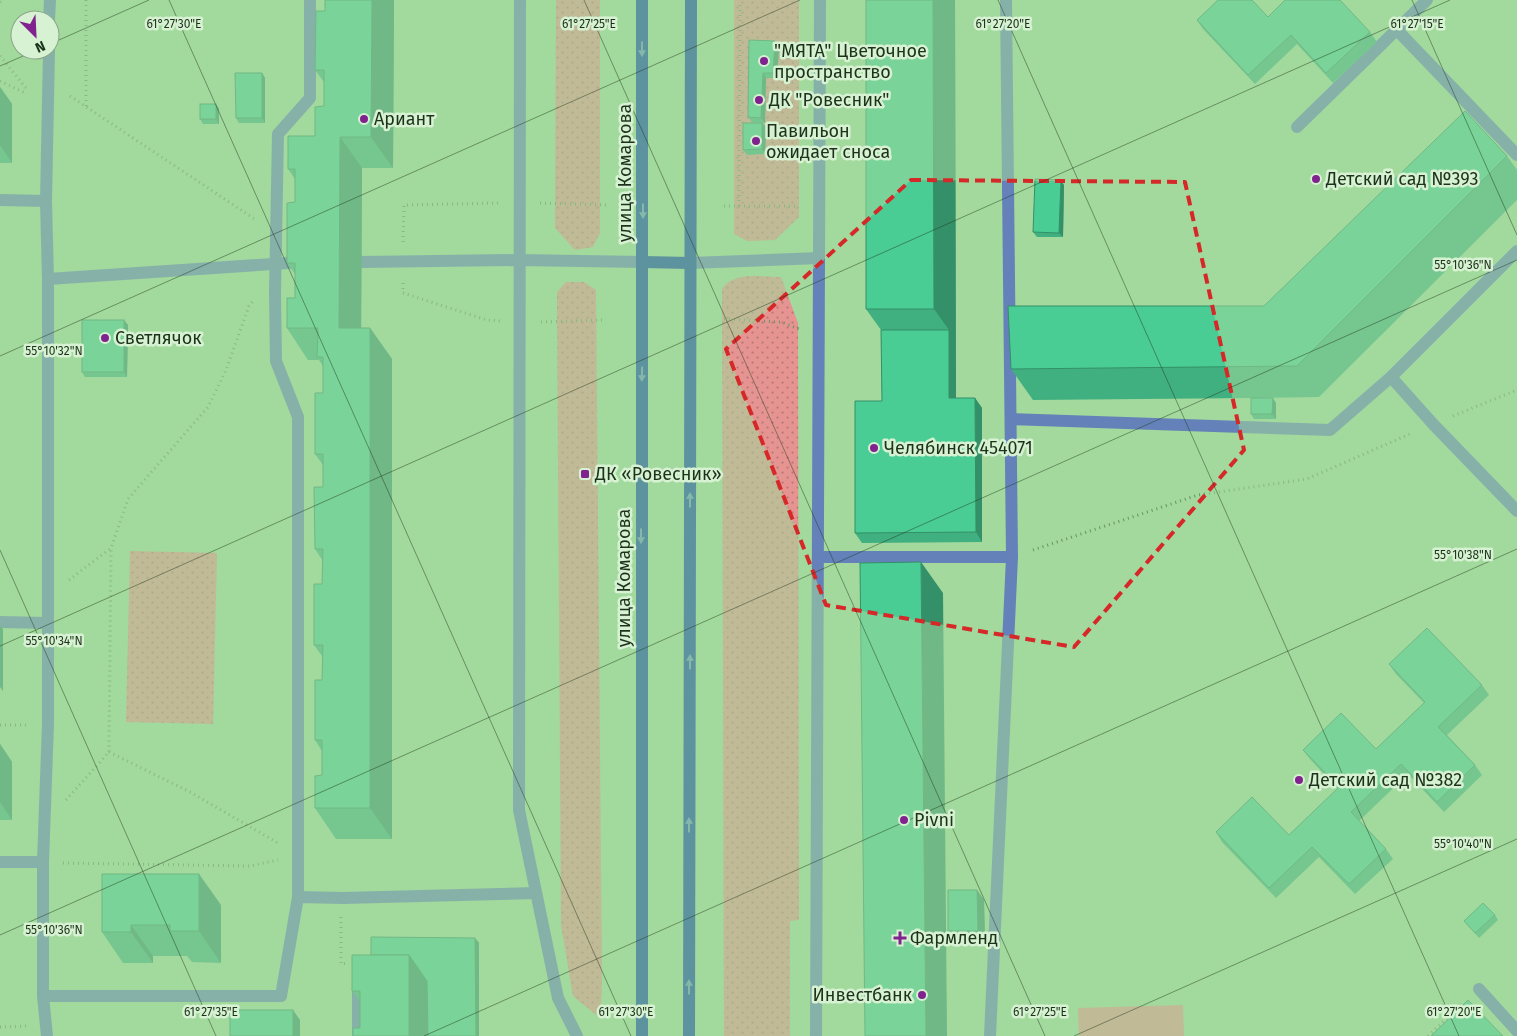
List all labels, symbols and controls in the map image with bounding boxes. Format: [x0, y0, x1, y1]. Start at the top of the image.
north arrow [10, 10, 60, 60]
text: 61°27'30"E [147, 17, 201, 31]
text: 61°27'25"E [562, 17, 616, 31]
text: 61°27'20"E [976, 17, 1030, 31]
text: 61°27'15"E [1390, 17, 1444, 31]
text: N [32, 37, 48, 56]
place label: "МЯТА" Цветочное пространство [774, 40, 927, 83]
one-way arrow [638, 41, 646, 57]
marker: "МЯТА" Цветочное пространство [758, 55, 770, 67]
place label: ДК "Ровесник" [768, 89, 889, 111]
marker: ДК "Ровесник" [753, 94, 765, 106]
street label: улица Комарова [614, 104, 636, 242]
place label: Ариант [374, 108, 435, 130]
marker: Ариант [358, 113, 370, 125]
place label: Павильон ожидает сноса [766, 120, 890, 163]
marker: Павильон ожидает сноса [750, 135, 762, 147]
place label: Детский сад №393 [1325, 168, 1478, 190]
marker: Детский сад №393 [1310, 173, 1322, 185]
one-way arrow [639, 203, 647, 219]
text: 55°10'36"N [1434, 258, 1492, 272]
place label: Светлячок [115, 327, 202, 349]
marker: Светлячок [99, 332, 111, 344]
text: 55°10'32"N [25, 344, 83, 358]
one-way arrow [638, 366, 646, 382]
place label: Челябинск 454071 [884, 437, 1033, 459]
marker: Челябинск 454071 [868, 442, 880, 454]
place label: ДК «Ровесник» [594, 463, 722, 485]
marker: ДК «Ровесник» [579, 468, 591, 480]
one-way arrow [686, 492, 694, 508]
street label: улица Комарова [613, 509, 635, 647]
one-way arrow [637, 528, 645, 544]
text: 55°10'38"N [1434, 548, 1492, 562]
text: 55°10'34"N [25, 634, 83, 648]
one-way arrow [686, 654, 694, 670]
place label: Детский сад №382 [1308, 769, 1462, 791]
marker: Детский сад №382 [1293, 774, 1305, 786]
place label: Pivni [914, 809, 954, 831]
marker: Pivni [898, 814, 910, 826]
one-way arrow [685, 817, 693, 833]
text: 55°10'40"N [1434, 837, 1492, 851]
text: 55°10'36"N [25, 923, 83, 937]
place label: Фармленд [910, 927, 998, 949]
marker: Фармленд [894, 932, 906, 944]
one-way arrow [685, 979, 693, 995]
place label: Инвестбанк [813, 984, 913, 1006]
marker: Инвестбанк [916, 989, 928, 1001]
text: 61°27'35"E [184, 1005, 238, 1019]
text: 61°27'30"E [599, 1005, 653, 1019]
text: 61°27'25"E [1013, 1005, 1067, 1019]
text: 61°27'20"E [1427, 1005, 1481, 1019]

